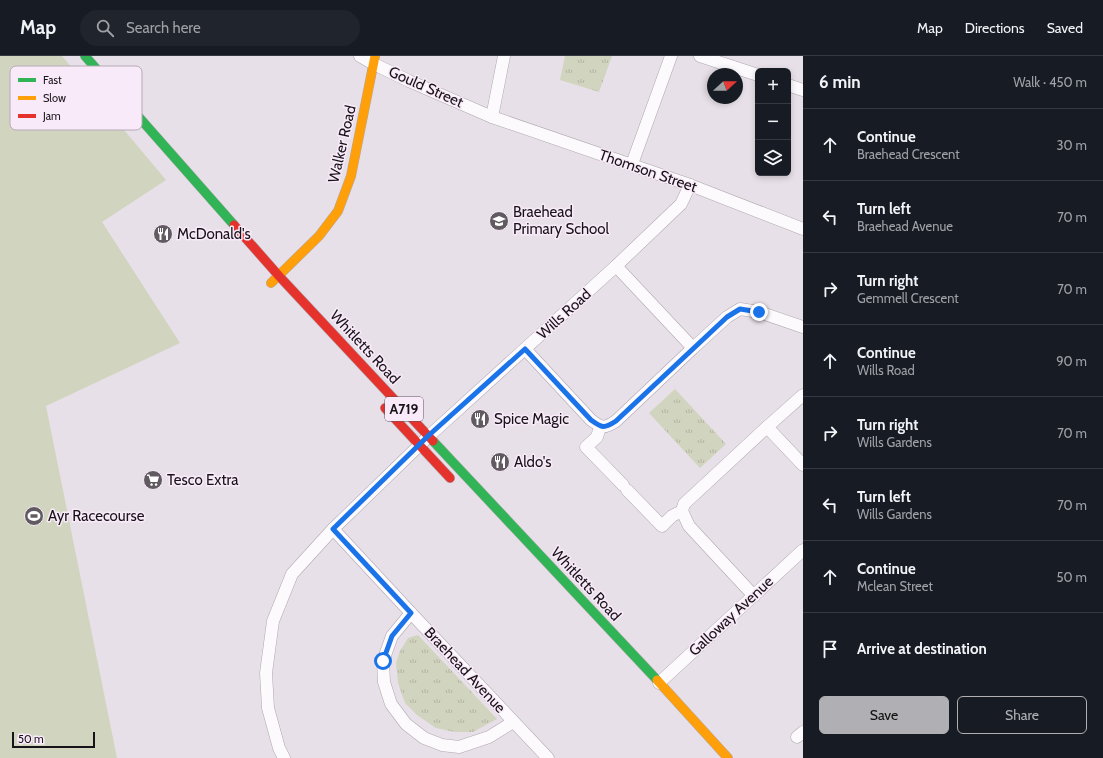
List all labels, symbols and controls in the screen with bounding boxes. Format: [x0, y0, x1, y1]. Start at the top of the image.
search box [80, 10, 360, 46]
text: Map [20, 16, 56, 39]
icon: search [94, 17, 116, 39]
text: Search here [126, 19, 201, 37]
text: Map [917, 19, 943, 37]
text: Directions [965, 19, 1025, 37]
text: Saved [1047, 19, 1083, 37]
street label: Gould Street [386, 63, 466, 111]
legend [10, 66, 142, 130]
north arrow [707, 68, 743, 104]
map controls [755, 68, 791, 176]
button: + [755, 68, 791, 104]
text: 6 min [819, 72, 861, 92]
text: Fast [43, 73, 62, 87]
text: Walk · 450 m [1013, 74, 1087, 90]
text: Slow [43, 91, 66, 105]
street label: Walker Road [324, 103, 360, 185]
button: − [755, 104, 791, 140]
text: Jam [42, 109, 61, 123]
text: Continue [857, 128, 916, 146]
icon: ahead [819, 134, 841, 156]
text: 30 m [1057, 137, 1087, 153]
button: layers [755, 140, 791, 176]
street label: Thomson Street [597, 146, 699, 196]
text: Braehead Crescent [857, 146, 960, 162]
text: Turn left [857, 200, 911, 218]
place label: Braehead Primary School [513, 203, 610, 238]
icon: left [819, 206, 841, 228]
text: 70 m [1057, 209, 1087, 225]
school or university icon: Braehead Primary School [488, 210, 510, 232]
text: Braehead Avenue [857, 218, 953, 234]
restaurant icon: McDonald's [152, 223, 174, 245]
place label: McDonald's [177, 225, 251, 243]
text: Turn right [857, 272, 918, 290]
icon: right [819, 278, 841, 300]
text: 70 m [1057, 281, 1087, 297]
street label: Wills Road [533, 285, 595, 343]
text: Gemmell Crescent [857, 290, 959, 306]
route end [750, 303, 768, 321]
street label: Whitletts Road [326, 307, 404, 387]
text: Continue [857, 344, 916, 362]
icon: ahead [819, 350, 841, 372]
text: 90 m [1056, 353, 1087, 369]
text: Wills Road [857, 362, 915, 378]
road number: A719 [385, 397, 423, 421]
restaurant icon: Spice Magic [469, 408, 491, 430]
place label: Spice Magic [494, 410, 569, 428]
text: Turn right [857, 416, 918, 434]
icon: right [819, 422, 841, 444]
text: 70 m [1057, 425, 1087, 441]
text: Wills Gardens [857, 434, 932, 450]
restaurant icon: Aldo's [489, 451, 511, 473]
place label: Aldo's [514, 453, 552, 471]
supermarket icon: Tesco Extra [142, 469, 164, 491]
place label: Tesco Extra [167, 471, 239, 489]
text: Turn left [857, 488, 911, 506]
icon: left [819, 494, 841, 516]
text: 70 m [1057, 497, 1087, 513]
sports icon: Ayr Racecourse [23, 505, 45, 527]
text: Wills Gardens [857, 506, 932, 522]
place label: Ayr Racecourse [48, 507, 145, 525]
street label: Whitletts Road [547, 544, 625, 624]
text: Continue [857, 560, 916, 578]
icon: ahead [819, 566, 841, 588]
text: 50 m [1057, 569, 1087, 585]
street label: Galloway Avenue [685, 572, 777, 660]
text: Mclean Street [857, 578, 933, 594]
street label: Braehead Avenue [421, 623, 510, 717]
icon: arrive [819, 638, 841, 660]
text: Arrive at destination [857, 640, 987, 658]
route start [374, 652, 392, 670]
button: Save [819, 696, 949, 734]
button: Share [957, 696, 1087, 734]
scale bar [12, 730, 95, 749]
text: 50 m [18, 732, 44, 746]

